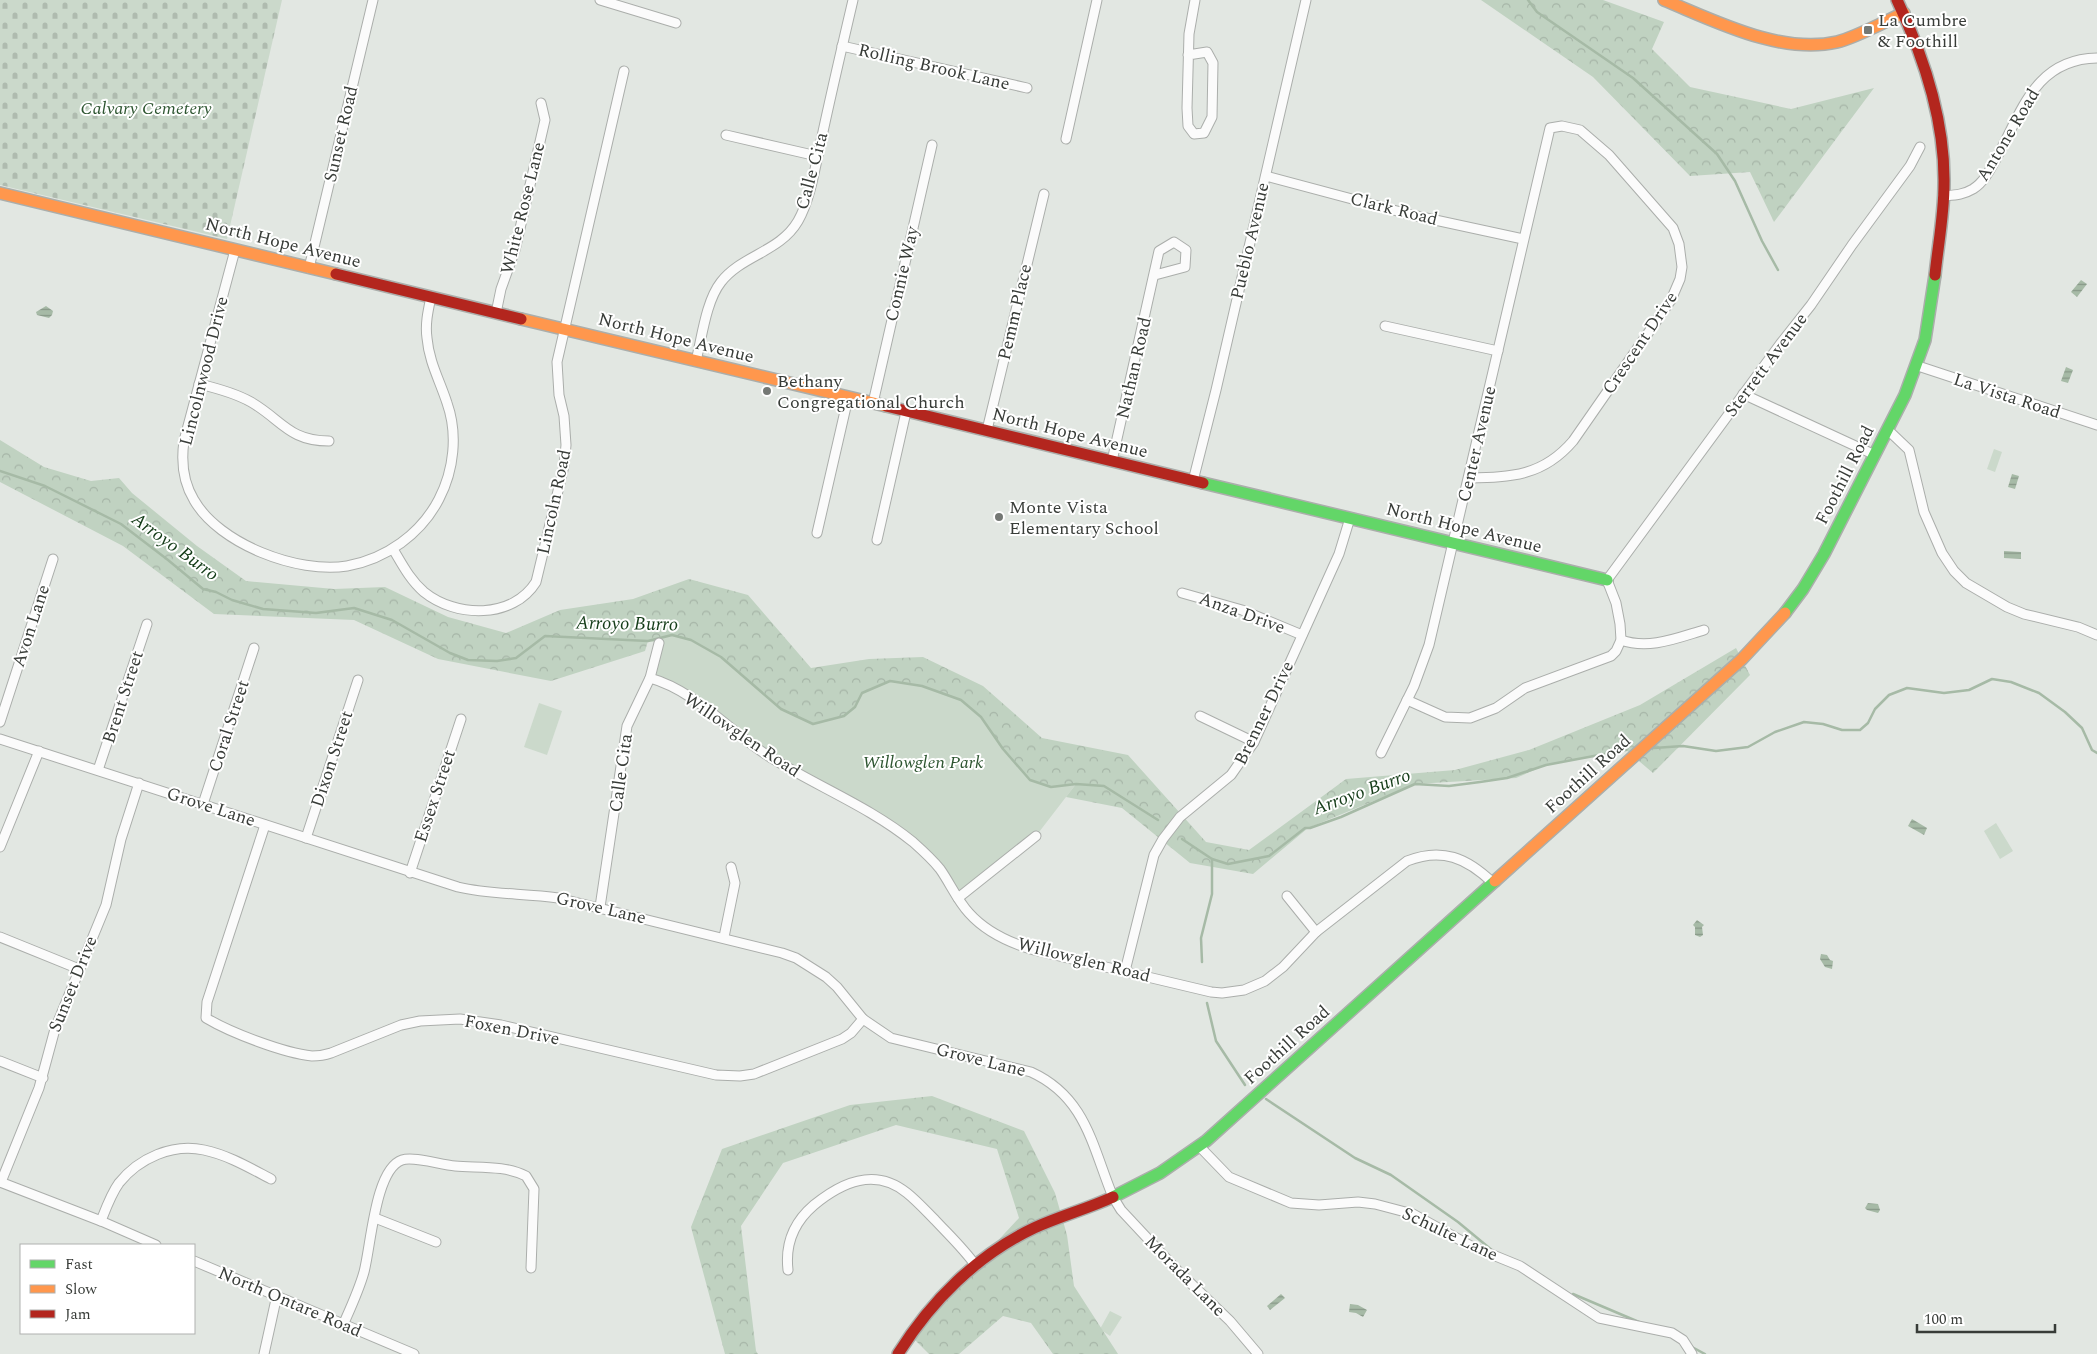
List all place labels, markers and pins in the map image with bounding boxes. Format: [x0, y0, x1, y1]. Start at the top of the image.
place label: La Cumbre & Foothill [1878, 7, 1967, 55]
marker: La Cumbre & Foothill [1862, 24, 1874, 36]
place label: Bethany Congregational Church [777, 368, 965, 416]
marker: Bethany Congregational Church [761, 385, 773, 397]
place label: Monte Vista Elementary School [1009, 494, 1159, 542]
marker: Monte Vista Elementary School [993, 511, 1005, 523]

